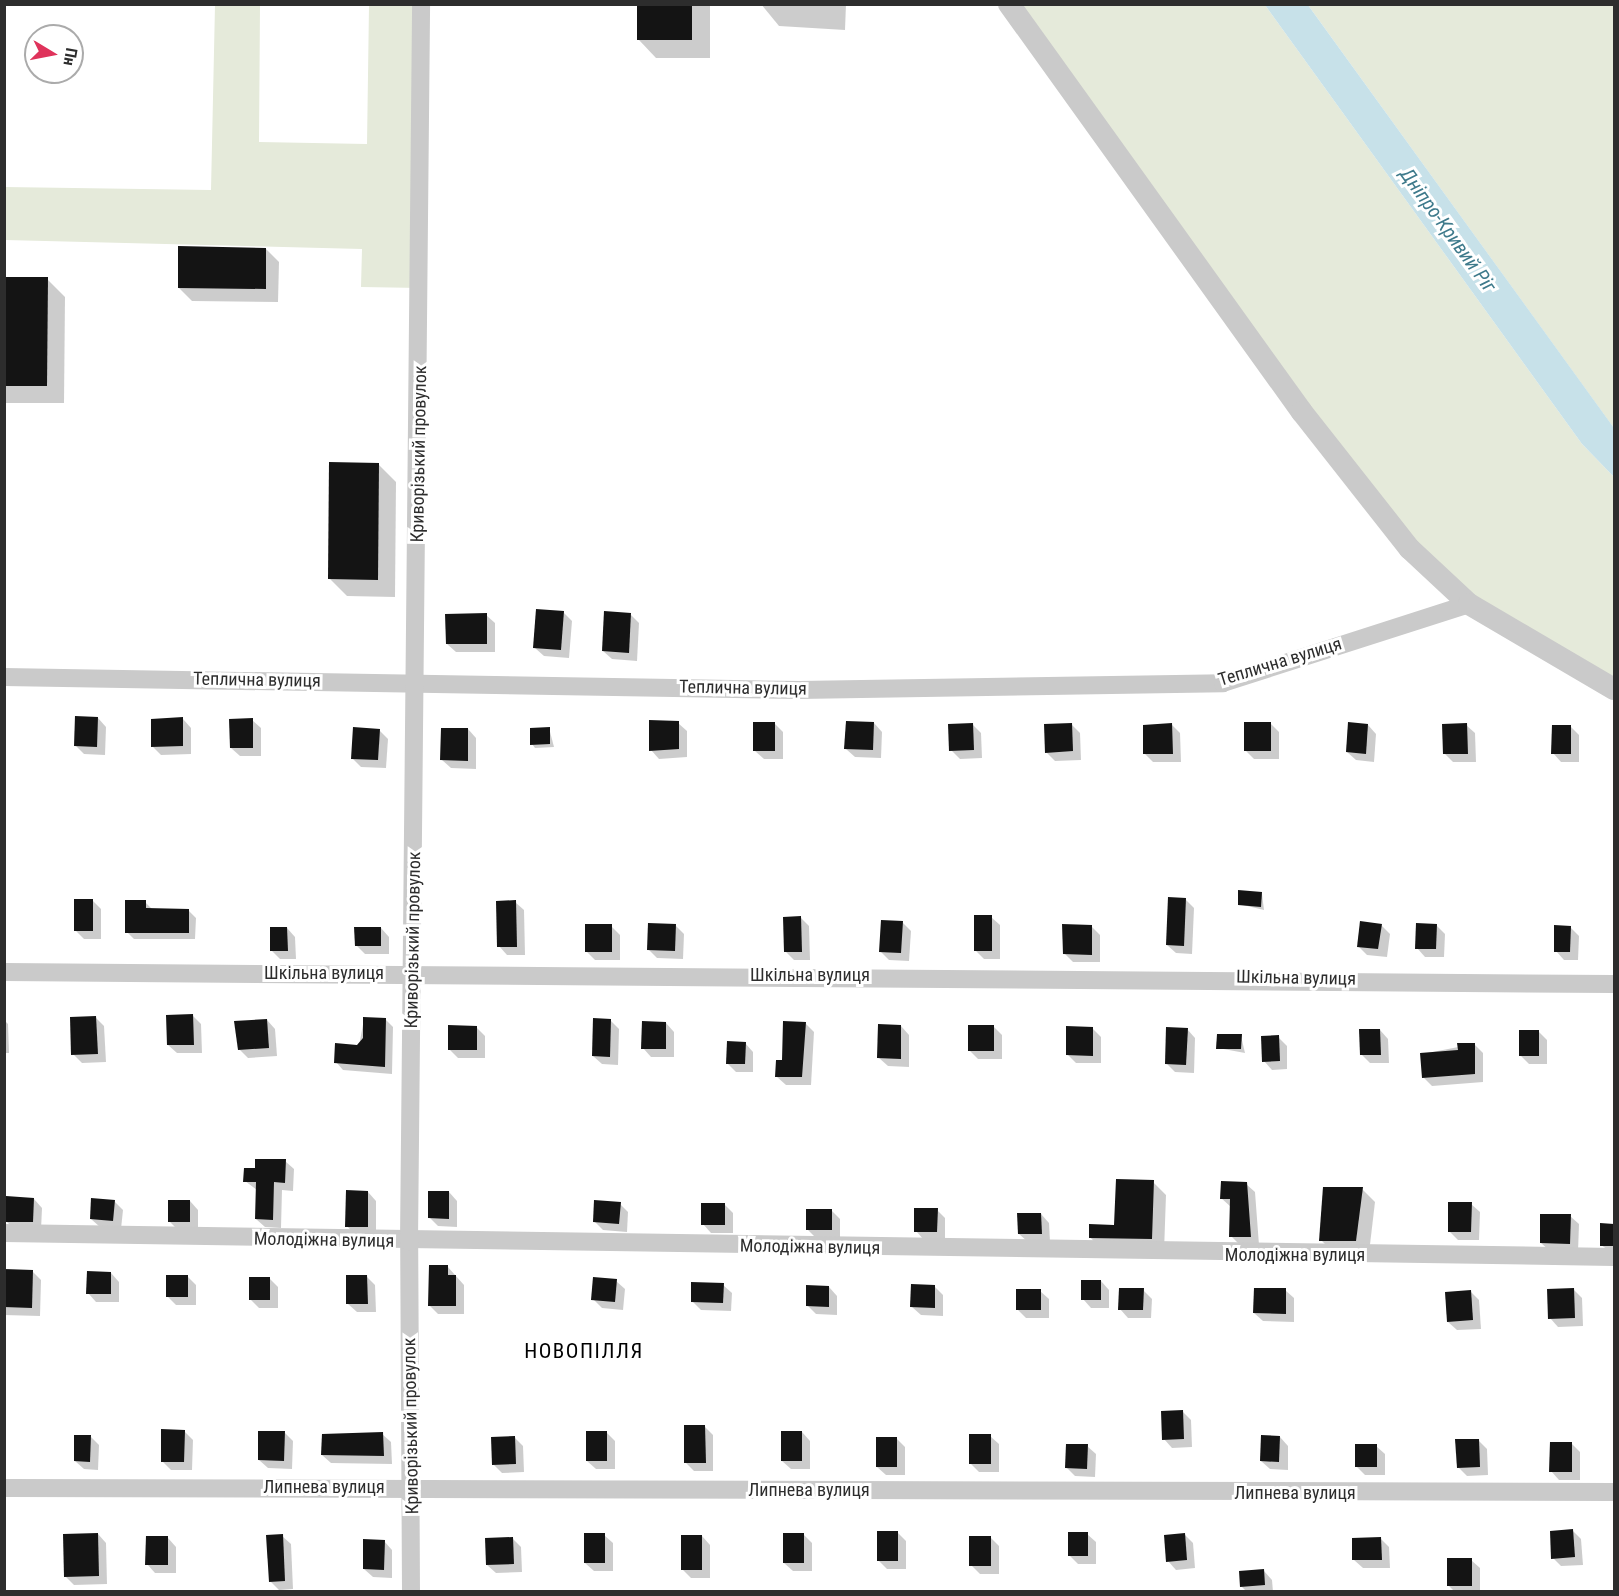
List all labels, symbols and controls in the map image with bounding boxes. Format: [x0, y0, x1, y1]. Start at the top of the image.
north arrow [24, 24, 84, 84]
text: Пн [59, 46, 81, 67]
water label: Дніпро-Кривий Ріг [1395, 163, 1501, 297]
street label: Криворізький провулок [407, 365, 431, 543]
street label: Теплична вулиця [1216, 633, 1344, 691]
street label: Теплична вулиця [193, 668, 321, 692]
street label: Теплична вулиця [679, 676, 807, 700]
street label: Криворізький провулок [401, 851, 425, 1029]
street label: Шкільна вулиця [264, 962, 384, 984]
street label: Шкільна вулиця [750, 964, 870, 986]
street label: Шкільна вулиця [1236, 966, 1356, 990]
street label: Молодіжна вулиця [254, 1228, 394, 1252]
street label: Молодіжна вулиця [740, 1235, 880, 1259]
street label: Молодіжна вулиця [1225, 1244, 1365, 1266]
street label: Криворізький провулок [399, 1337, 423, 1515]
district label: НОВОПІЛЛЯ [524, 1338, 644, 1364]
street label: Липнева вулиця [263, 1476, 385, 1498]
street label: Липнева вулиця [748, 1479, 870, 1501]
street label: Липнева вулиця [1234, 1482, 1356, 1504]

